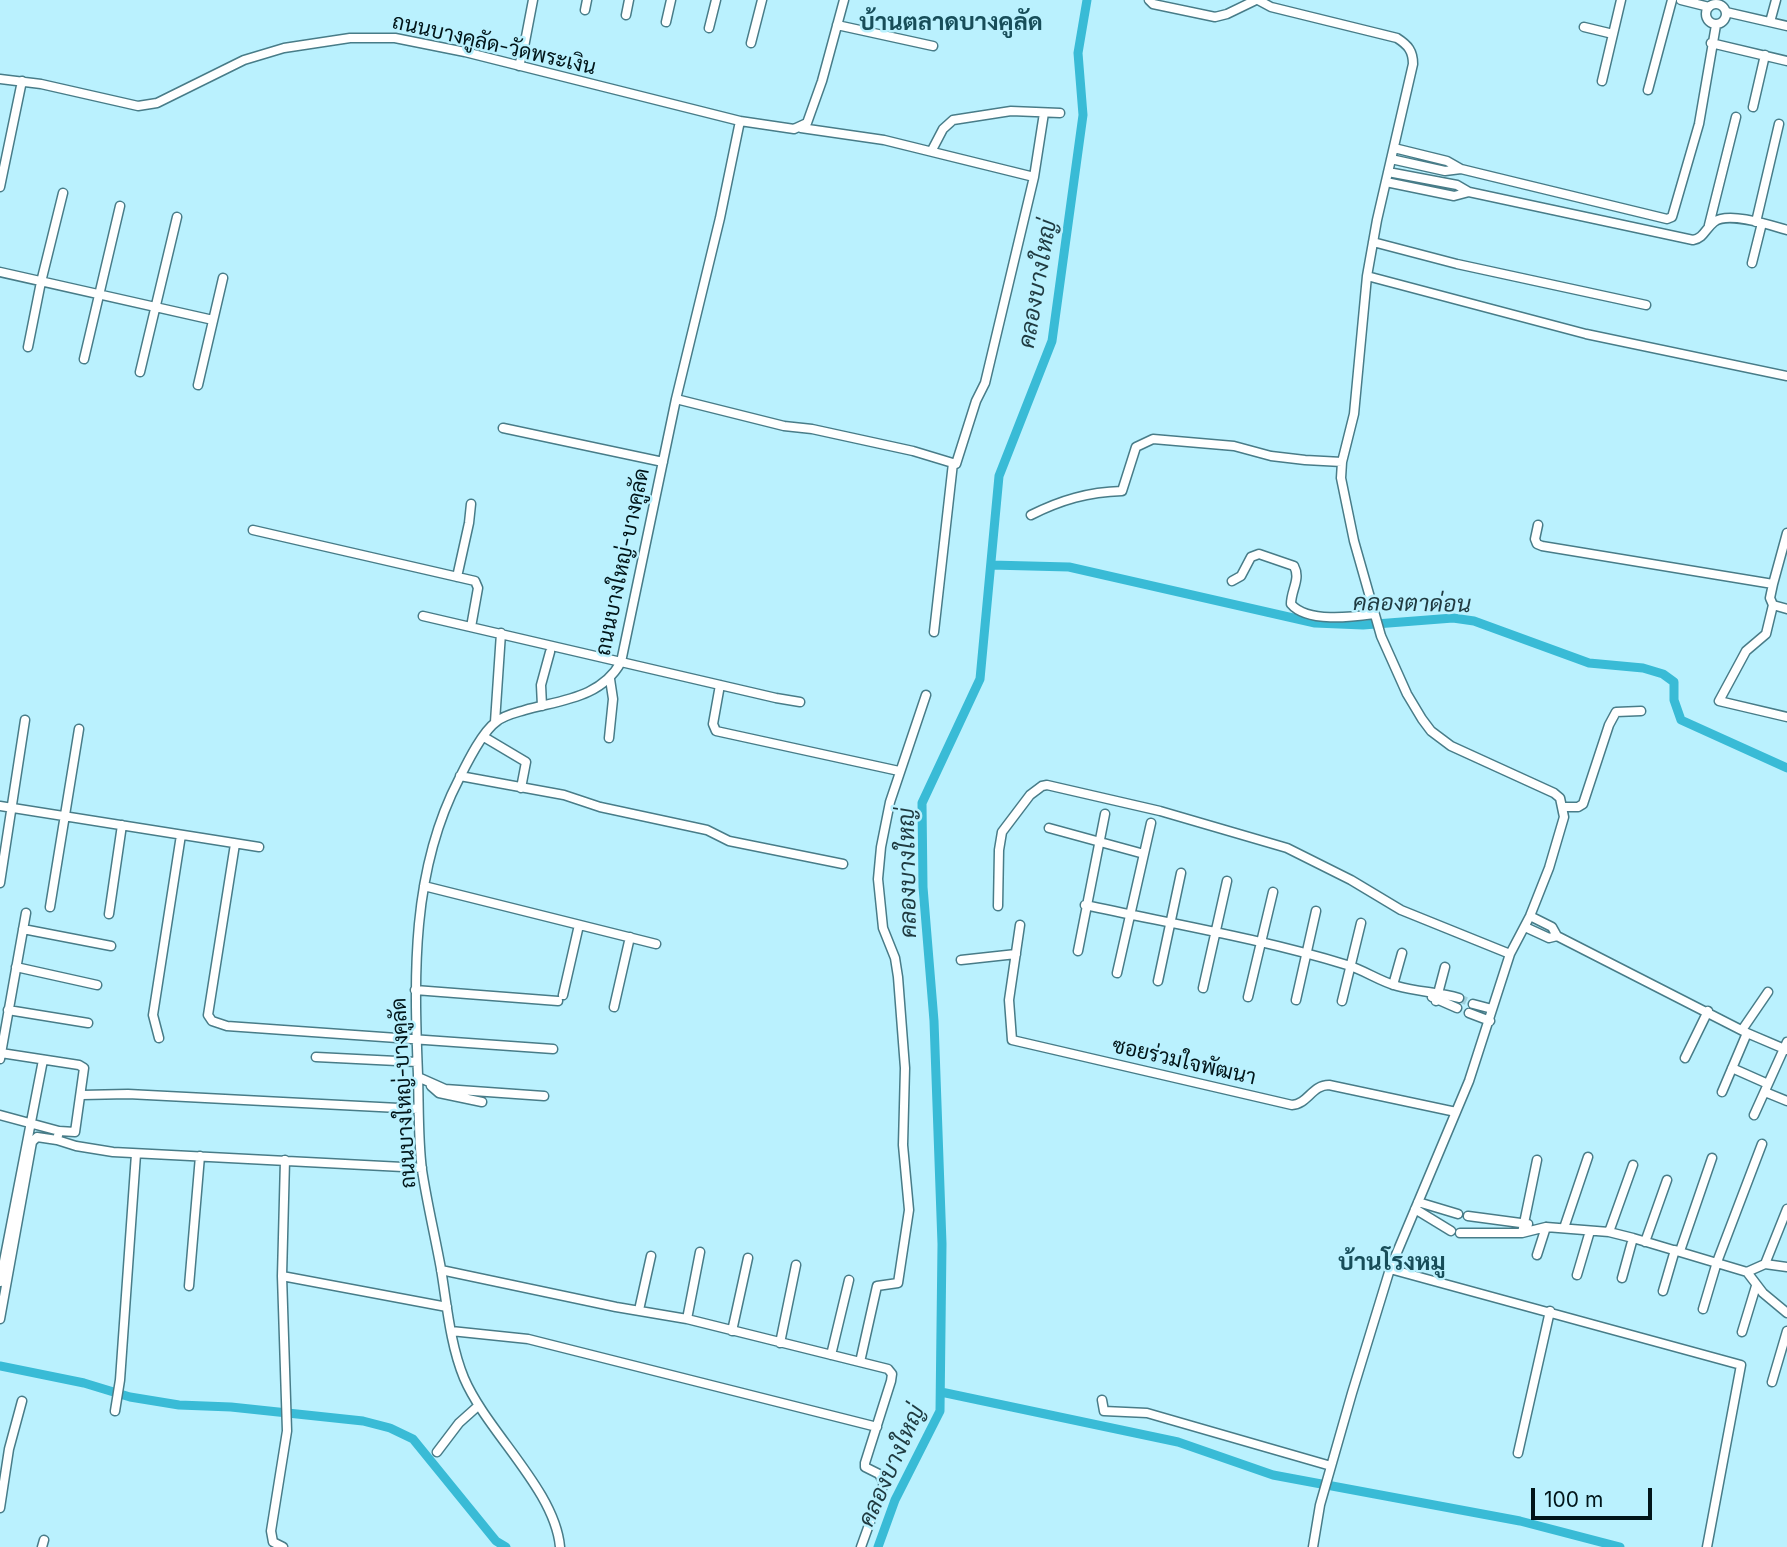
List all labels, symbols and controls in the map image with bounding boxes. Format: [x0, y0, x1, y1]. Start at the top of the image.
street label: ถนนบางคูลัด-วัดพระเงิน [390, 9, 598, 81]
district label: บ้านตลาดบางคูลัด [859, 9, 1043, 37]
water label: คลองบางใหญ่ [1013, 217, 1063, 351]
street label: ถนนบางใหญ่-บางคูลัด [591, 466, 655, 658]
water label: คลองตาด่อน [1353, 589, 1471, 619]
water label: คลองบางใหญ่ [893, 808, 923, 938]
street label: ถนนบางใหญ่-บางคูลัด [386, 997, 422, 1189]
street label: ซอยร่วมใจพัฒนา [1110, 1033, 1258, 1091]
district label: บ้านโรงหมู [1338, 1249, 1446, 1277]
water label: คลองบางใหญ่ [853, 1401, 931, 1531]
scale bar [1535, 1474, 1656, 1518]
text: 100 m [1544, 1487, 1603, 1512]

